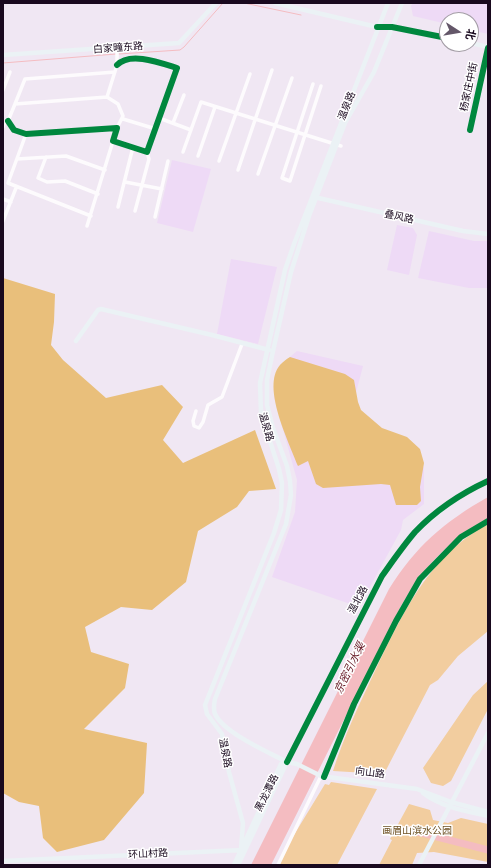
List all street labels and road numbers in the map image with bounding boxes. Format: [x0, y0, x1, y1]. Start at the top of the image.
street label: 白家疃东路 [93, 40, 143, 56]
street label: 杨家庄中街 [458, 61, 480, 113]
street label: 温泉路 [336, 90, 358, 122]
street label: 叠风路 [383, 208, 415, 226]
street label: 温泉路 [256, 411, 276, 443]
street label: 温北路 [346, 584, 370, 616]
street label: 温泉路 [216, 737, 234, 769]
street label: 向山路 [354, 765, 386, 781]
street label: 黑龙潭路 [253, 772, 281, 814]
street label: 环山村路 [128, 847, 168, 861]

